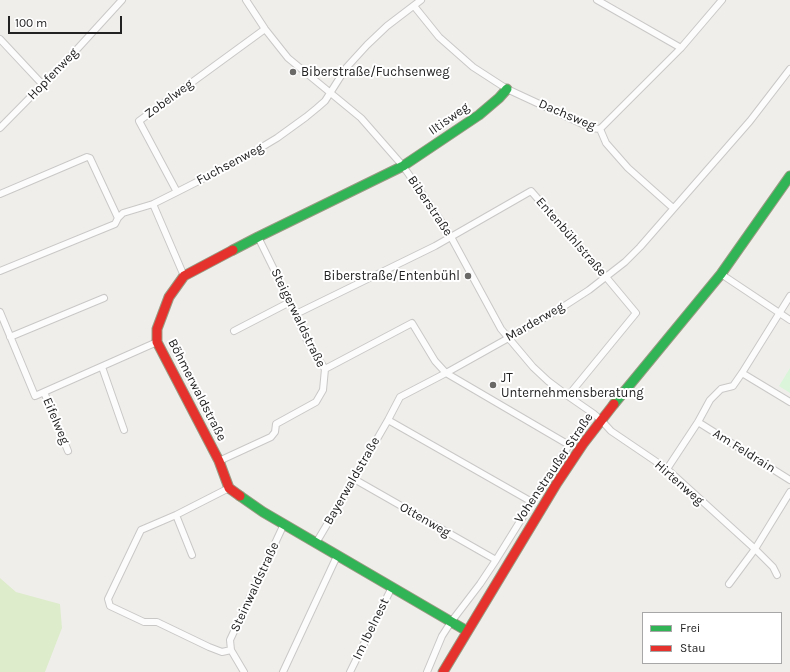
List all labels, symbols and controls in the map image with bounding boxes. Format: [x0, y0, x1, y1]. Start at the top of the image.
scale bar [10, 8, 124, 34]
text: 100 m [15, 16, 47, 30]
street label: Hopfenweg [25, 45, 81, 103]
place label: Biberstraße/Fuchsenweg [301, 64, 450, 80]
marker: Biberstraße/Fuchsenweg [288, 67, 298, 77]
street label: Zobelweg [142, 76, 196, 122]
street label: Dachsweg [536, 96, 598, 134]
street label: Iltisweg [426, 99, 472, 139]
street label: Fuchsenweg [194, 140, 266, 188]
street label: Biberstraße [404, 173, 456, 239]
street label: Entenbühlstraße [532, 194, 610, 280]
street label: Steigerwaldstraße [267, 266, 329, 370]
place label: Biberstraße/Entenbühl [324, 268, 460, 284]
marker: Biberstraße/Entenbühl [463, 271, 473, 281]
street label: Marderweg [503, 299, 567, 345]
street label: Böhmerwaldstraße [164, 336, 230, 444]
place label: JT Unternehmensberatung [501, 370, 644, 401]
marker: JT Unternehmensberatung [488, 380, 498, 390]
street label: Eifelweg [39, 395, 73, 447]
street label: Vohenstraußer Straße [511, 410, 597, 526]
street label: Am Feldrain [710, 426, 778, 476]
street label: Bayerwaldstraße [321, 434, 383, 528]
street label: Hirtenweg [651, 457, 707, 509]
street label: Ottenweg [397, 499, 453, 541]
street label: Steinwaldstraße [227, 540, 283, 634]
street label: Im Ibelnest [349, 596, 393, 662]
legend [642, 612, 782, 664]
text: Frei [680, 621, 700, 635]
text: Stau [680, 641, 706, 655]

